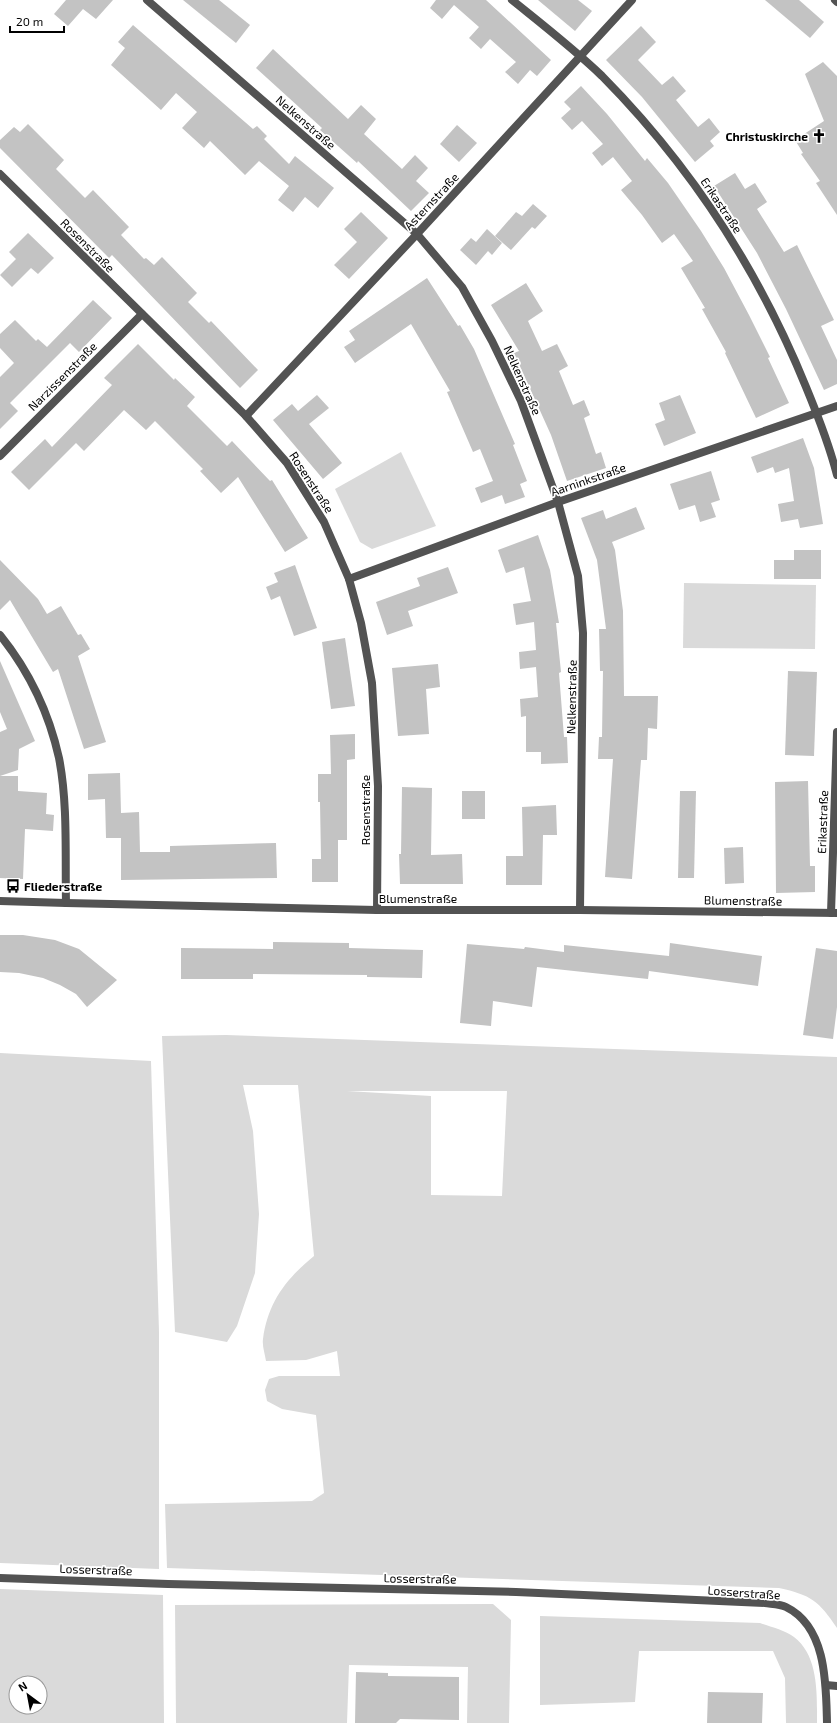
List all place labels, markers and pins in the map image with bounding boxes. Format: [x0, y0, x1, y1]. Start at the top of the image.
church icon: Christuskirche [811, 128, 827, 144]
place label: Christuskirche [725, 129, 808, 143]
bus stop icon: Fliederstraße [5, 878, 21, 894]
place label: Fliederstraße [24, 879, 102, 893]

